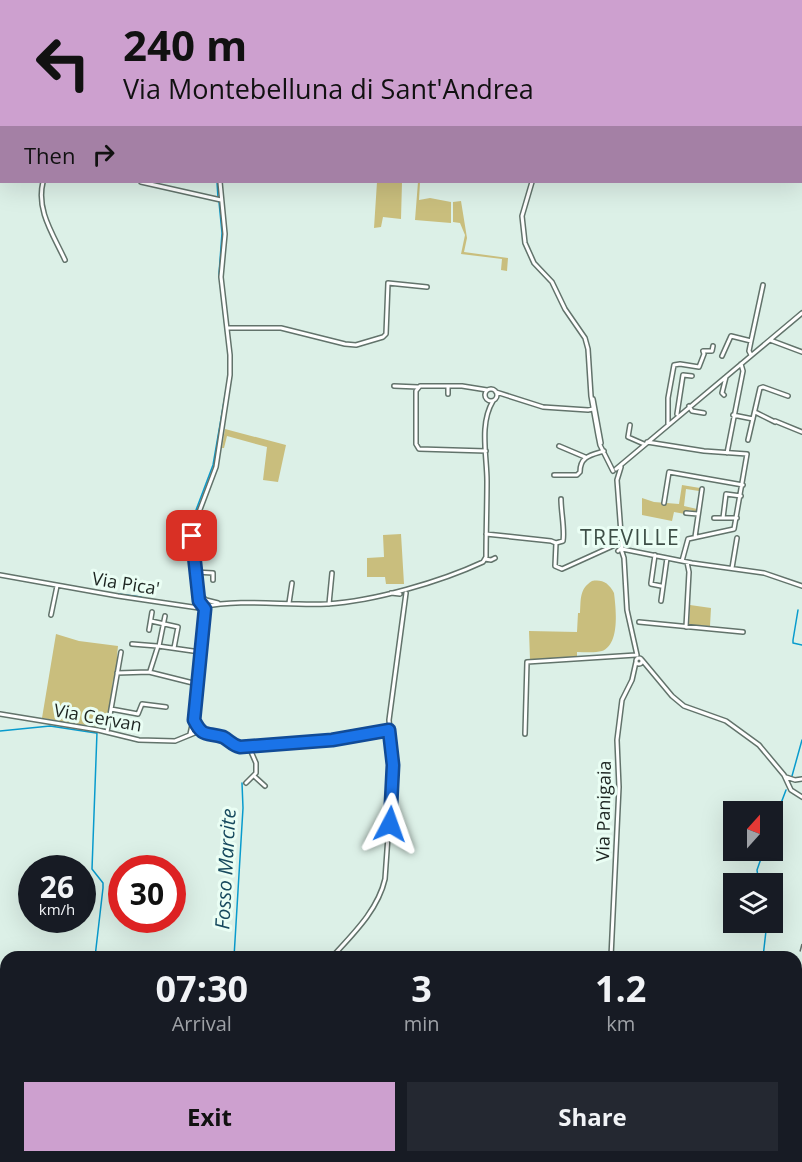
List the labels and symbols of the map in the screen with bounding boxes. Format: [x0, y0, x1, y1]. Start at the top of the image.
pin [166, 510, 217, 561]
district label: TREVILLE [580, 523, 680, 551]
street label: Via Pica' [91, 566, 161, 600]
street label: Via Cervan [52, 697, 144, 737]
street label: Via Panigaia [590, 760, 616, 862]
position arrow [358, 792, 422, 856]
north arrow [723, 801, 783, 861]
water label: Fosso Marcite [208, 808, 242, 930]
speed limit sign: 30 [108, 855, 186, 933]

